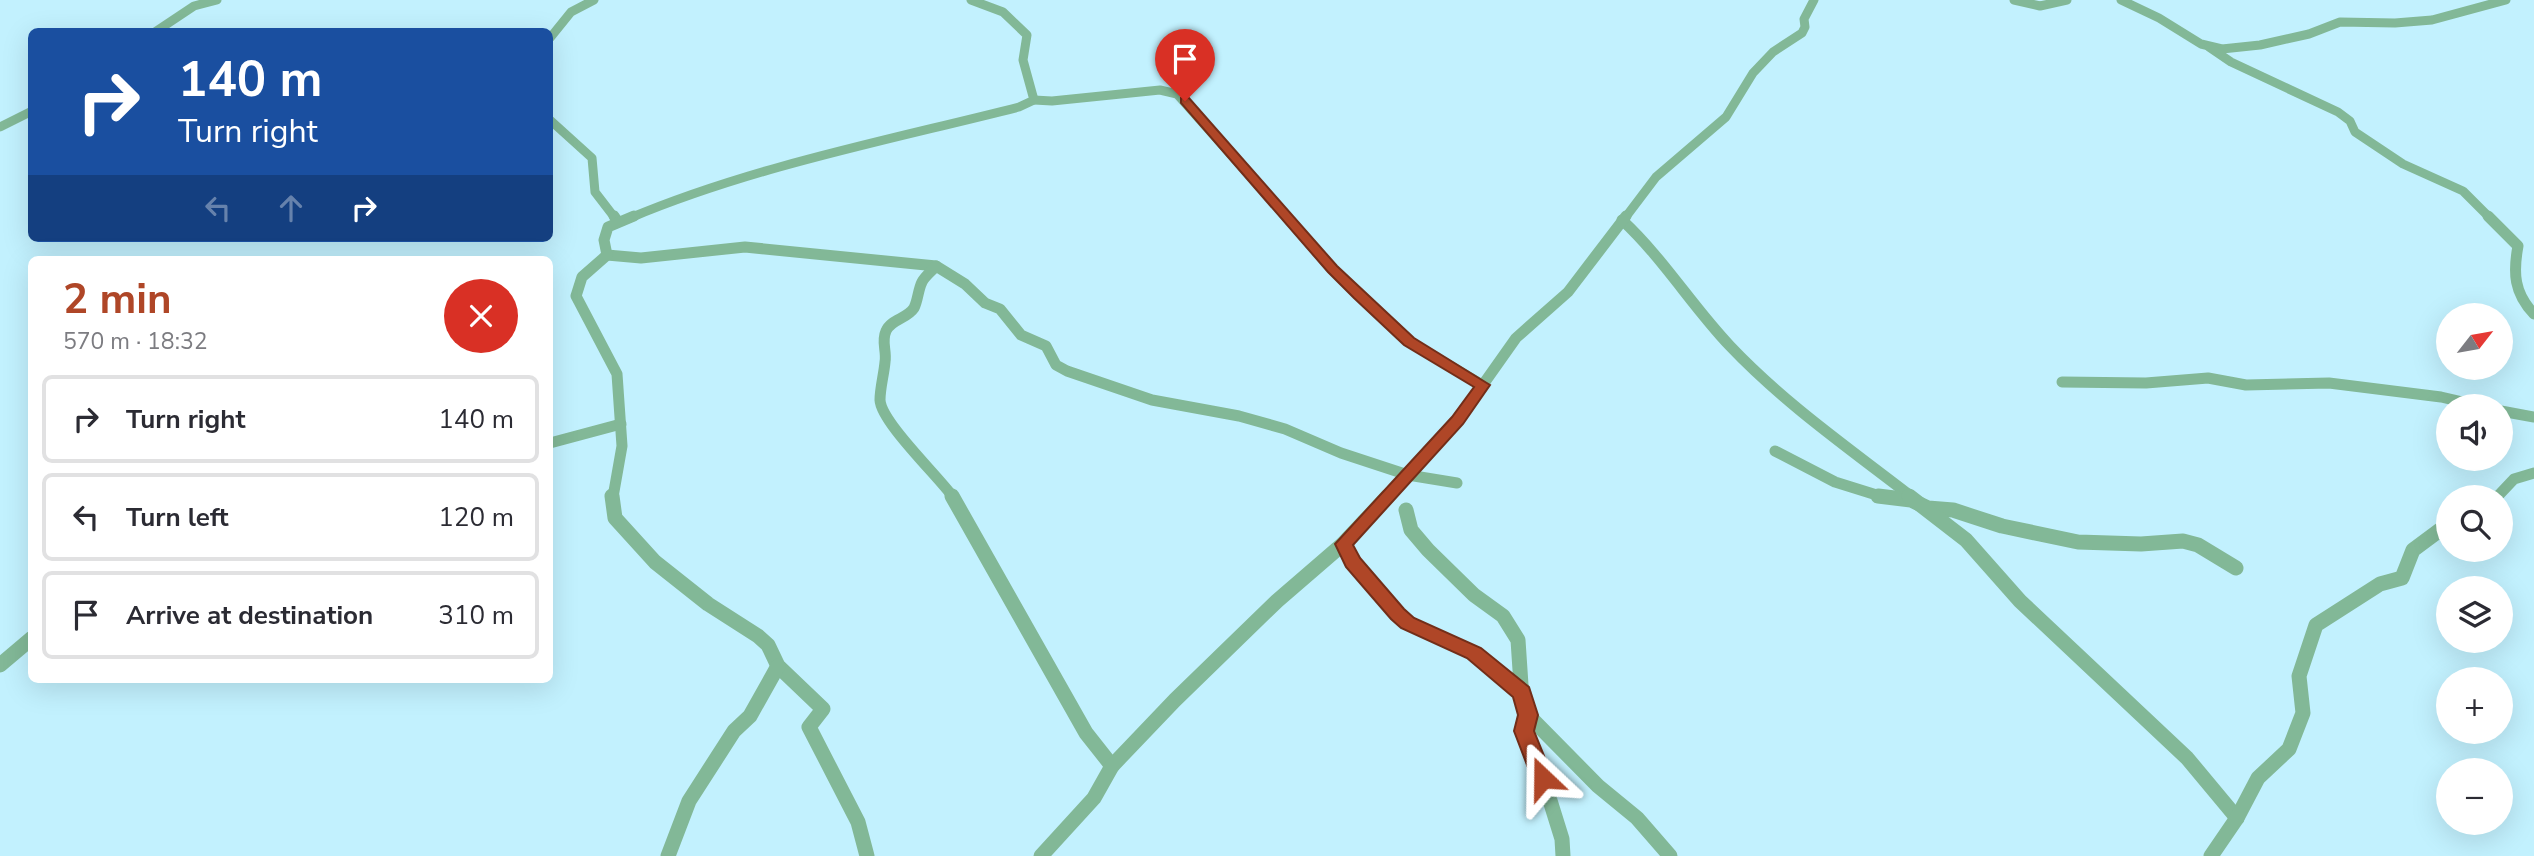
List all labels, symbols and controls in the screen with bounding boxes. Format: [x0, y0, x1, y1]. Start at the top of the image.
pin [1155, 29, 1215, 101]
icon: arrive [1166, 40, 1204, 78]
text: 140 m [178, 46, 322, 113]
icon: right [63, 56, 154, 147]
text: Turn right [178, 110, 318, 153]
icon: left [199, 189, 237, 227]
icon: ahead [272, 189, 310, 227]
icon: right [345, 189, 383, 227]
text: 2 min [63, 271, 172, 328]
button: close [444, 279, 518, 353]
north arrow [2436, 303, 2513, 380]
map controls [2436, 303, 2513, 835]
text: 570 m · 18:32 [63, 326, 208, 357]
button: sound [2436, 394, 2513, 471]
icon: right [67, 400, 105, 438]
text: Turn right [126, 402, 245, 437]
text: 140 m [438, 402, 514, 437]
button: search [2436, 485, 2513, 562]
icon: left [67, 498, 105, 536]
text: Turn left [126, 500, 229, 535]
text: 120 m [438, 500, 514, 535]
button: layers [2436, 576, 2513, 653]
icon: arrive [67, 596, 105, 634]
text: Arrive at destination [126, 598, 373, 633]
text: 310 m [438, 598, 514, 633]
button: + [2436, 667, 2513, 744]
position arrow [1506, 741, 1580, 815]
button: − [2436, 758, 2513, 835]

